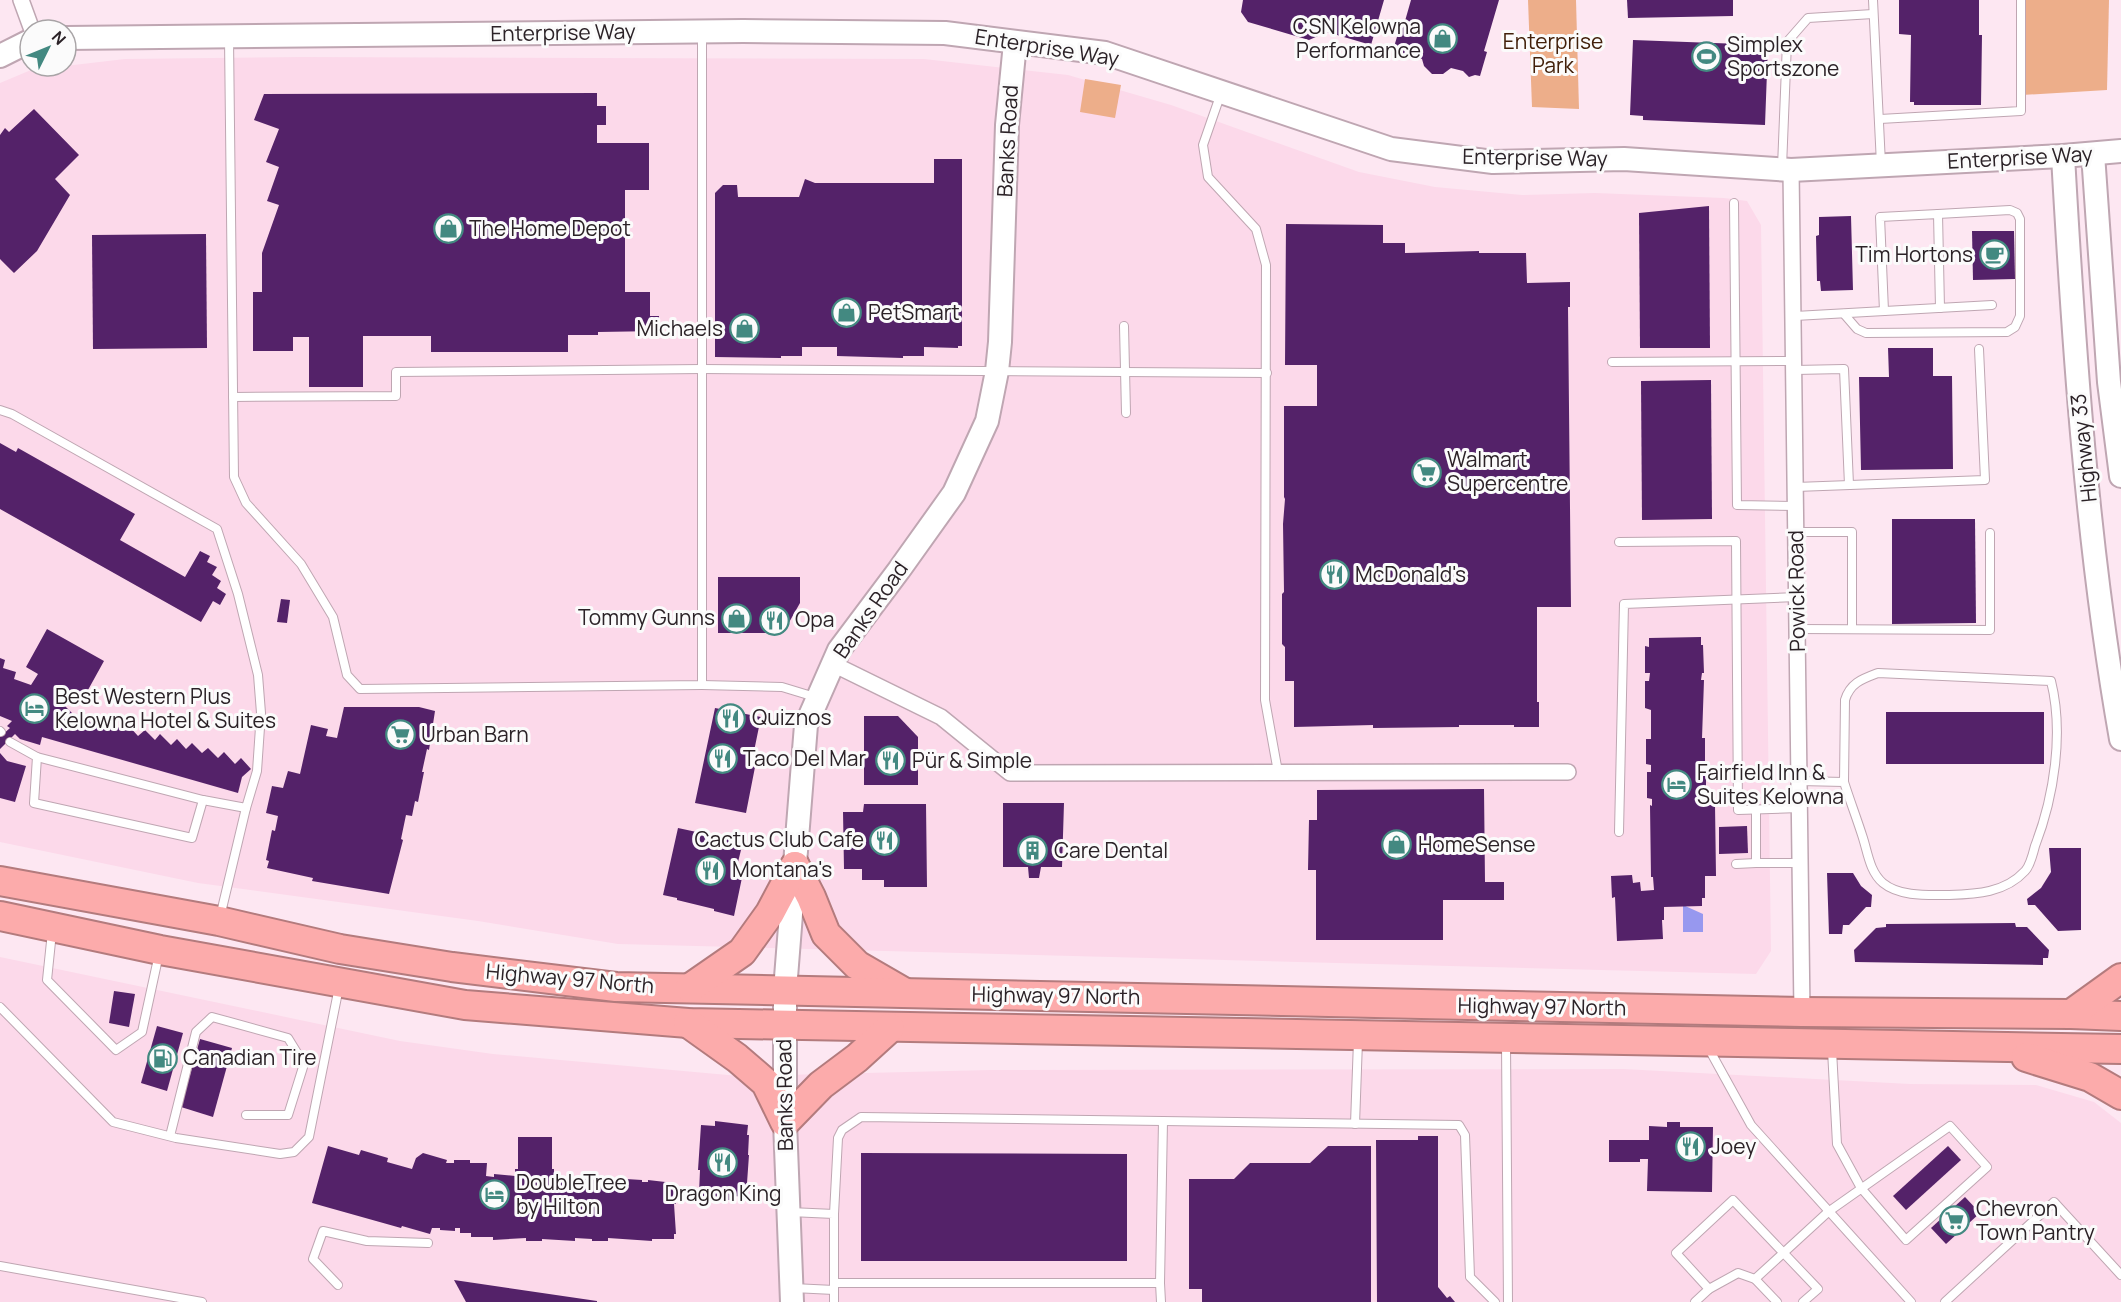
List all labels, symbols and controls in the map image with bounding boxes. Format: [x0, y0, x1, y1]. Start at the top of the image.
place label: CSN Kelowna Performance [1293, 12, 1421, 64]
street label: Enterprise Way [490, 17, 636, 47]
north arrow [18, 18, 78, 78]
street label: Enterprise Way [973, 22, 1121, 72]
shop icon: CSN Kelowna Performance [1426, 23, 1458, 55]
text: N [47, 26, 71, 49]
park label: Enterprise Park [1503, 27, 1603, 79]
place label: Simplex Sportszone [1727, 30, 1839, 82]
sports icon: Simplex Sportszone [1690, 41, 1722, 73]
street label: Banks Road [990, 84, 1024, 198]
street label: Enterprise Way [1947, 139, 2093, 175]
street label: Enterprise Way [1462, 142, 1608, 172]
shop icon: The Home Depot [432, 213, 464, 245]
place label: The Home Depot [469, 214, 631, 242]
cafe icon: Tim Hortons [1978, 239, 2010, 271]
place label: Tim Hortons [1855, 240, 1973, 268]
shop icon: PetSmart [831, 297, 863, 329]
place label: PetSmart [868, 298, 960, 326]
shop icon: Michaels [728, 313, 760, 345]
place label: Michaels [636, 314, 723, 342]
street label: Highway 33 [2063, 392, 2103, 504]
place label: Walmart Supercentre [1447, 445, 1568, 497]
supermarket icon: Walmart Supercentre [1410, 456, 1442, 488]
street label: Powick Road [1781, 530, 1811, 652]
street label: Banks Road [827, 555, 914, 663]
restaurant icon: McDonald's [1318, 559, 1350, 591]
place label: McDonald's [1355, 560, 1466, 588]
shop icon: Tommy Gunns [720, 602, 752, 634]
place label: Tommy Gunns [578, 603, 715, 631]
restaurant icon: Opa [758, 604, 790, 636]
place label: Opa [795, 605, 834, 633]
place label: Best Western Plus Kelowna Hotel & Suites [55, 682, 276, 734]
hotel icon: Best Western Plus Kelowna Hotel & Suites [18, 693, 50, 725]
restaurant icon: Quiznos [715, 702, 747, 734]
place label: Quiznos [752, 703, 831, 731]
supermarket icon: Urban Barn [384, 719, 416, 751]
place label: Urban Barn [421, 720, 529, 748]
restaurant icon: Taco Del Mar [706, 743, 738, 775]
place label: Taco Del Mar [743, 744, 866, 772]
restaurant icon: Pür & Simple [875, 745, 907, 777]
place label: Pür & Simple [912, 746, 1032, 774]
place label: Fairfield Inn & Suites Kelowna [1697, 758, 1844, 810]
hotel icon: Fairfield Inn & Suites Kelowna [1660, 769, 1692, 801]
restaurant icon: Cactus Club Cafe [869, 824, 901, 856]
place label: Cactus Club Cafe [695, 825, 864, 853]
shop icon: HomeSense [1381, 829, 1413, 861]
place label: HomeSense [1418, 830, 1536, 858]
building icon: Care Dental [1017, 835, 1049, 867]
place label: Care Dental [1054, 836, 1168, 864]
restaurant icon: Montana's [695, 854, 727, 886]
place label: Montana's [732, 855, 832, 883]
street label: Highway 97 North [485, 957, 655, 999]
street label: Highway 97 North [971, 980, 1141, 1010]
street label: Highway 97 North [1457, 991, 1627, 1021]
street label: Banks Road [769, 1039, 799, 1151]
fuel station icon: Canadian Tire [146, 1042, 178, 1074]
place label: Canadian Tire [183, 1043, 317, 1071]
restaurant icon: Joey [1674, 1131, 1706, 1163]
place label: Joey [1711, 1132, 1756, 1160]
restaurant icon: Dragon King [707, 1147, 739, 1179]
place label: DoubleTree by Hilton [516, 1168, 627, 1220]
hotel icon: DoubleTree by Hilton [479, 1179, 511, 1211]
place label: Dragon King [665, 1179, 781, 1207]
place label: Chevron Town Pantry [1976, 1194, 2095, 1246]
supermarket icon: Chevron Town Pantry [1939, 1205, 1971, 1237]

